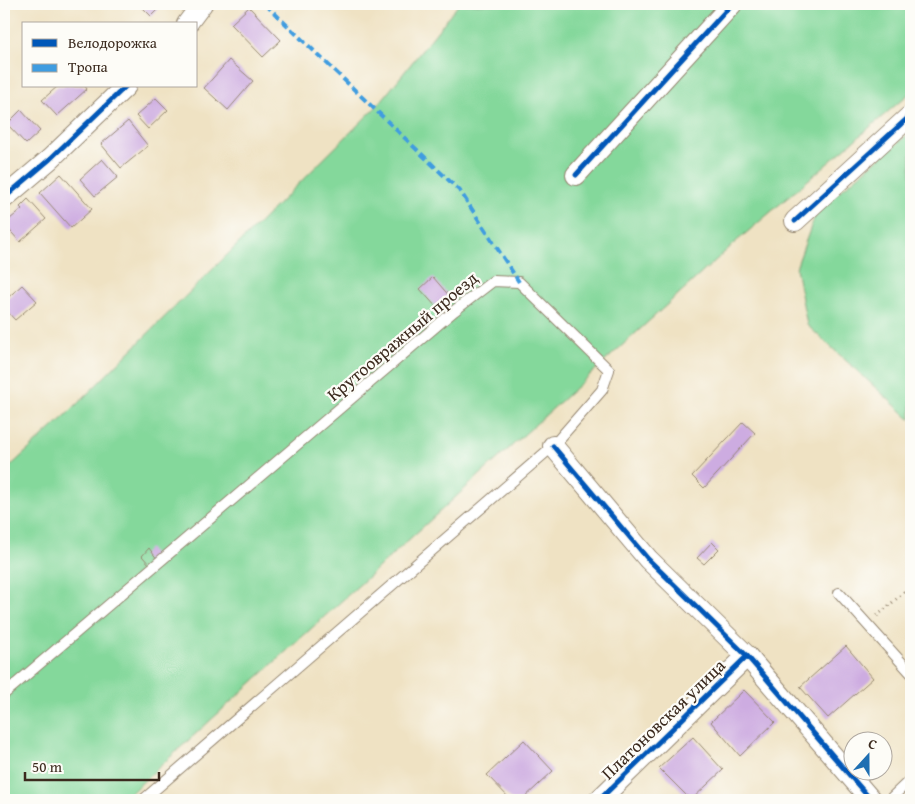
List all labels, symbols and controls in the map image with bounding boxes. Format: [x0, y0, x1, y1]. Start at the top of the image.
legend [22, 22, 198, 88]
text: Велодорожка [68, 32, 158, 53]
text: Тропа [68, 56, 109, 77]
street label: Крутоовражный проезд [321, 264, 484, 407]
street label: Платоновская улица [595, 652, 732, 786]
north arrow [842, 732, 892, 782]
text: С [865, 733, 880, 755]
scale bar [25, 749, 159, 781]
text: 50 m [32, 756, 63, 777]

